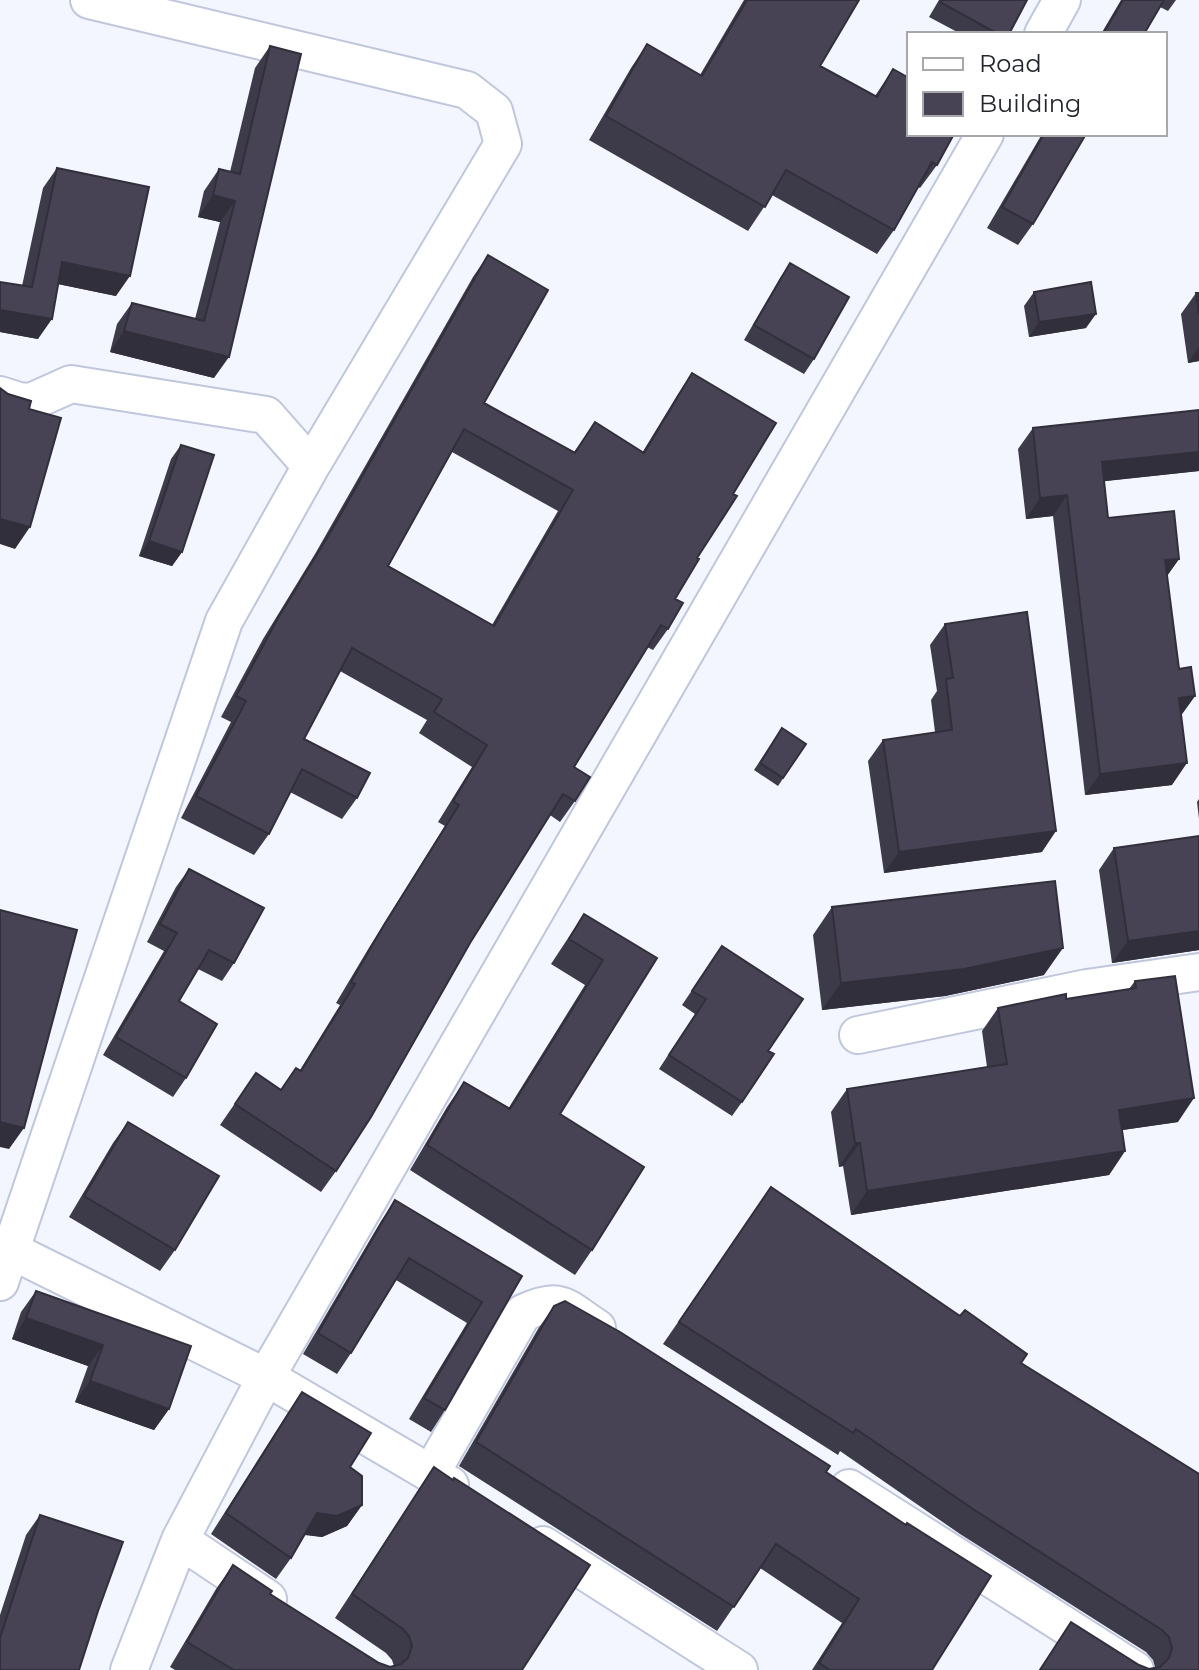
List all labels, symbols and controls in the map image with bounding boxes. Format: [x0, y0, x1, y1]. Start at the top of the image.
legend [907, 32, 1167, 136]
text: Road [979, 49, 1042, 78]
text: Building [979, 89, 1082, 118]

